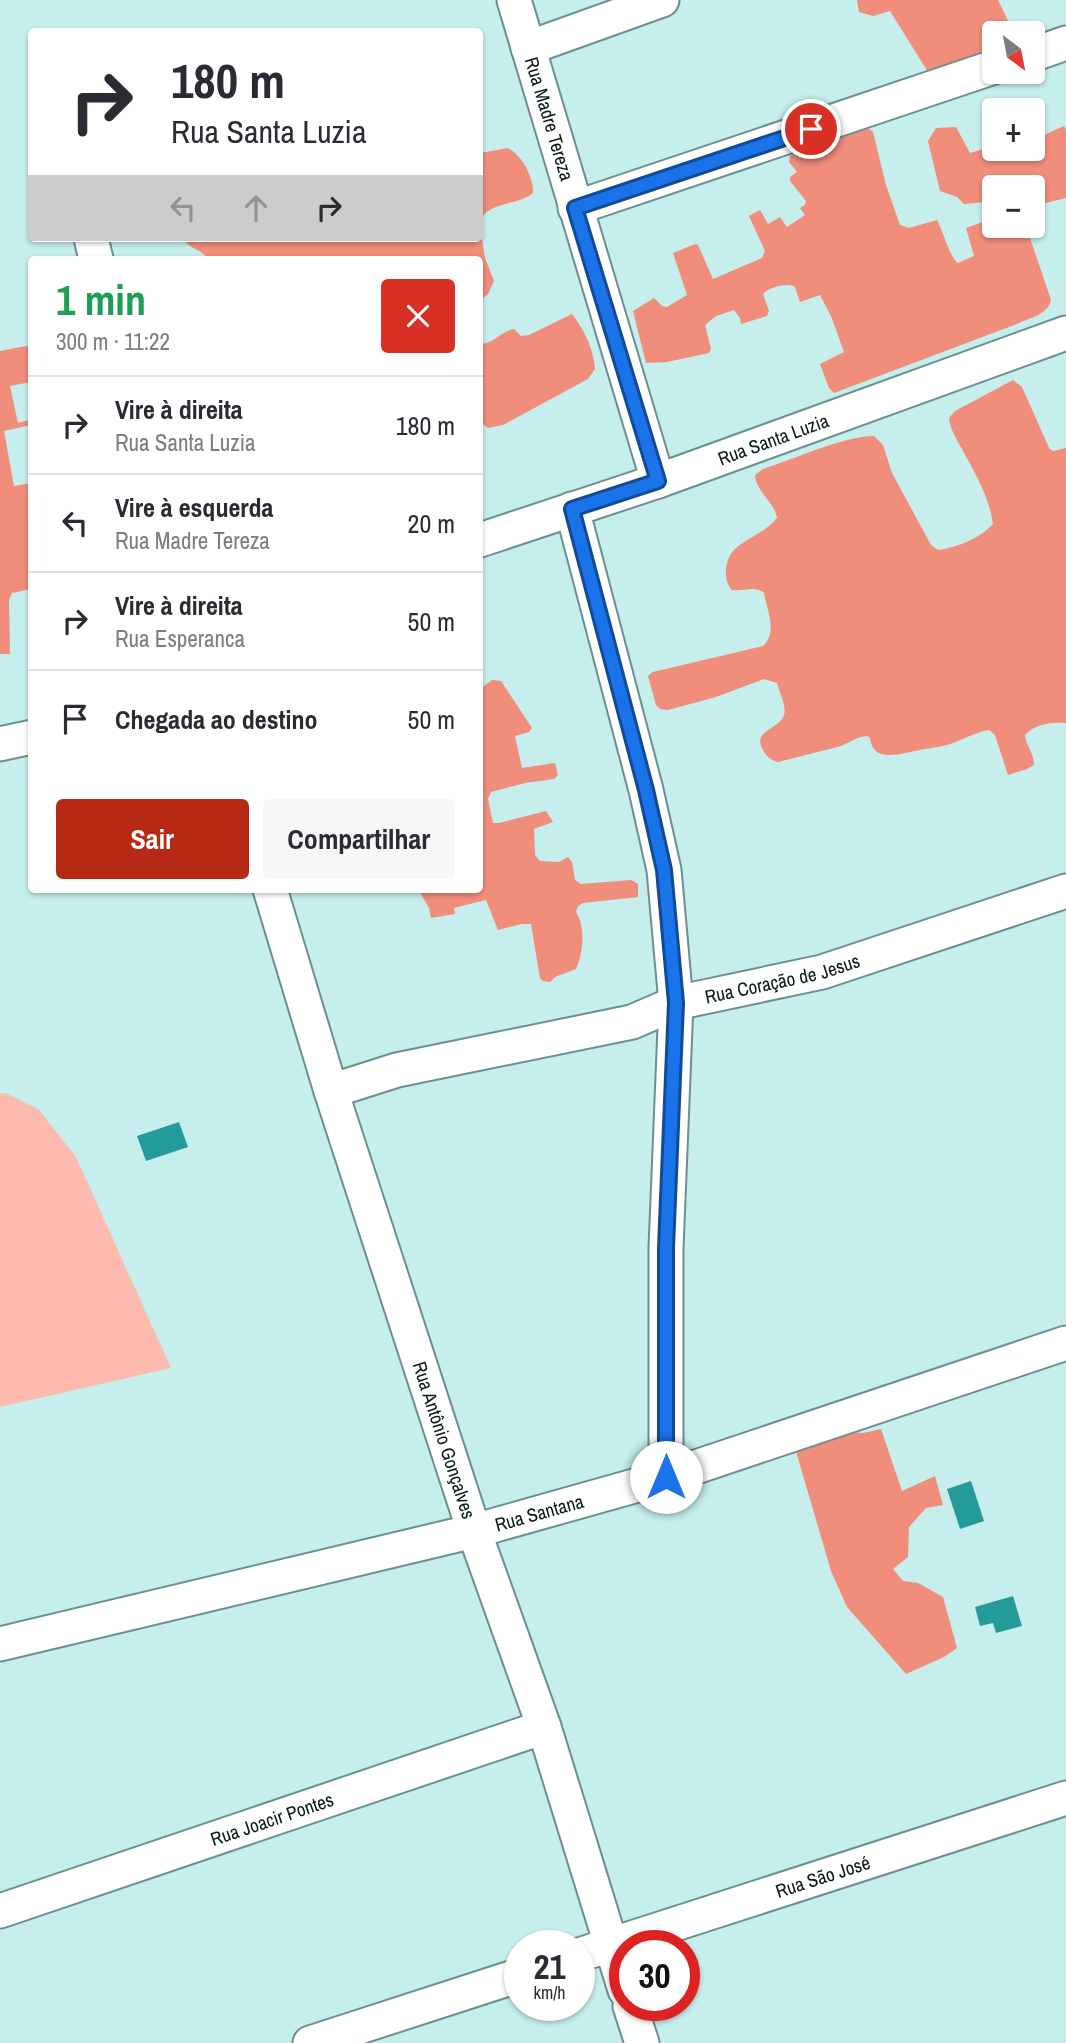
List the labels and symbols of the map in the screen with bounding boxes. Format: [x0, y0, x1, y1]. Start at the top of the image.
north arrow [982, 21, 1045, 84]
street label: Rua Madre Tereza [519, 54, 580, 184]
pin [781, 99, 841, 159]
street label: Rua Santa Luzia [714, 407, 832, 471]
street label: Rua Coração de Jesus [702, 947, 863, 1010]
street label: Rua Antônio Gonçalves [407, 1358, 482, 1522]
position arrow [629, 1440, 703, 1514]
street label: Rua Santana [492, 1488, 587, 1538]
street label: Rua Joacir Pontes [207, 1786, 337, 1852]
street label: Rua São José [772, 1849, 873, 1904]
speed limit sign: 30 [609, 1930, 700, 2021]

